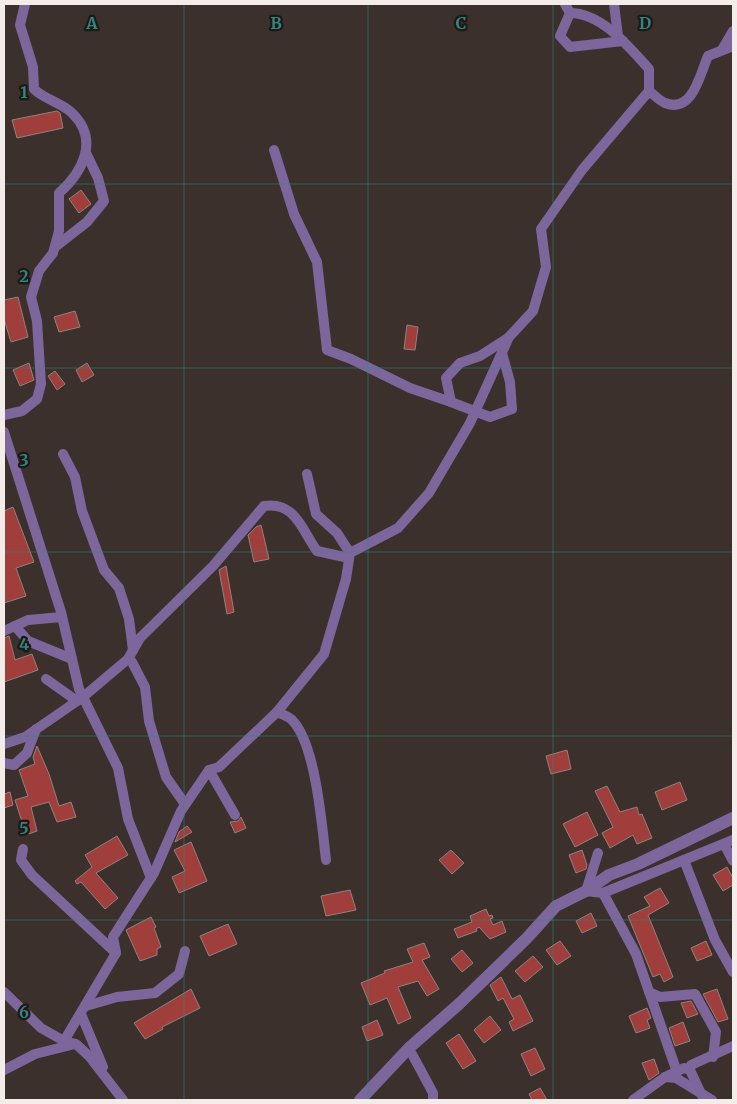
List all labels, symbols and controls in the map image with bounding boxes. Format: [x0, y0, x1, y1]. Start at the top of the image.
text: A [85, 13, 98, 33]
text: B [270, 13, 282, 33]
text: C [456, 13, 466, 33]
text: D [639, 13, 651, 33]
text: 1 [20, 82, 28, 102]
text: 2 [19, 266, 29, 286]
text: 3 [19, 450, 29, 470]
text: 4 [19, 634, 29, 654]
text: 5 [19, 818, 29, 838]
text: 6 [19, 1002, 29, 1022]

